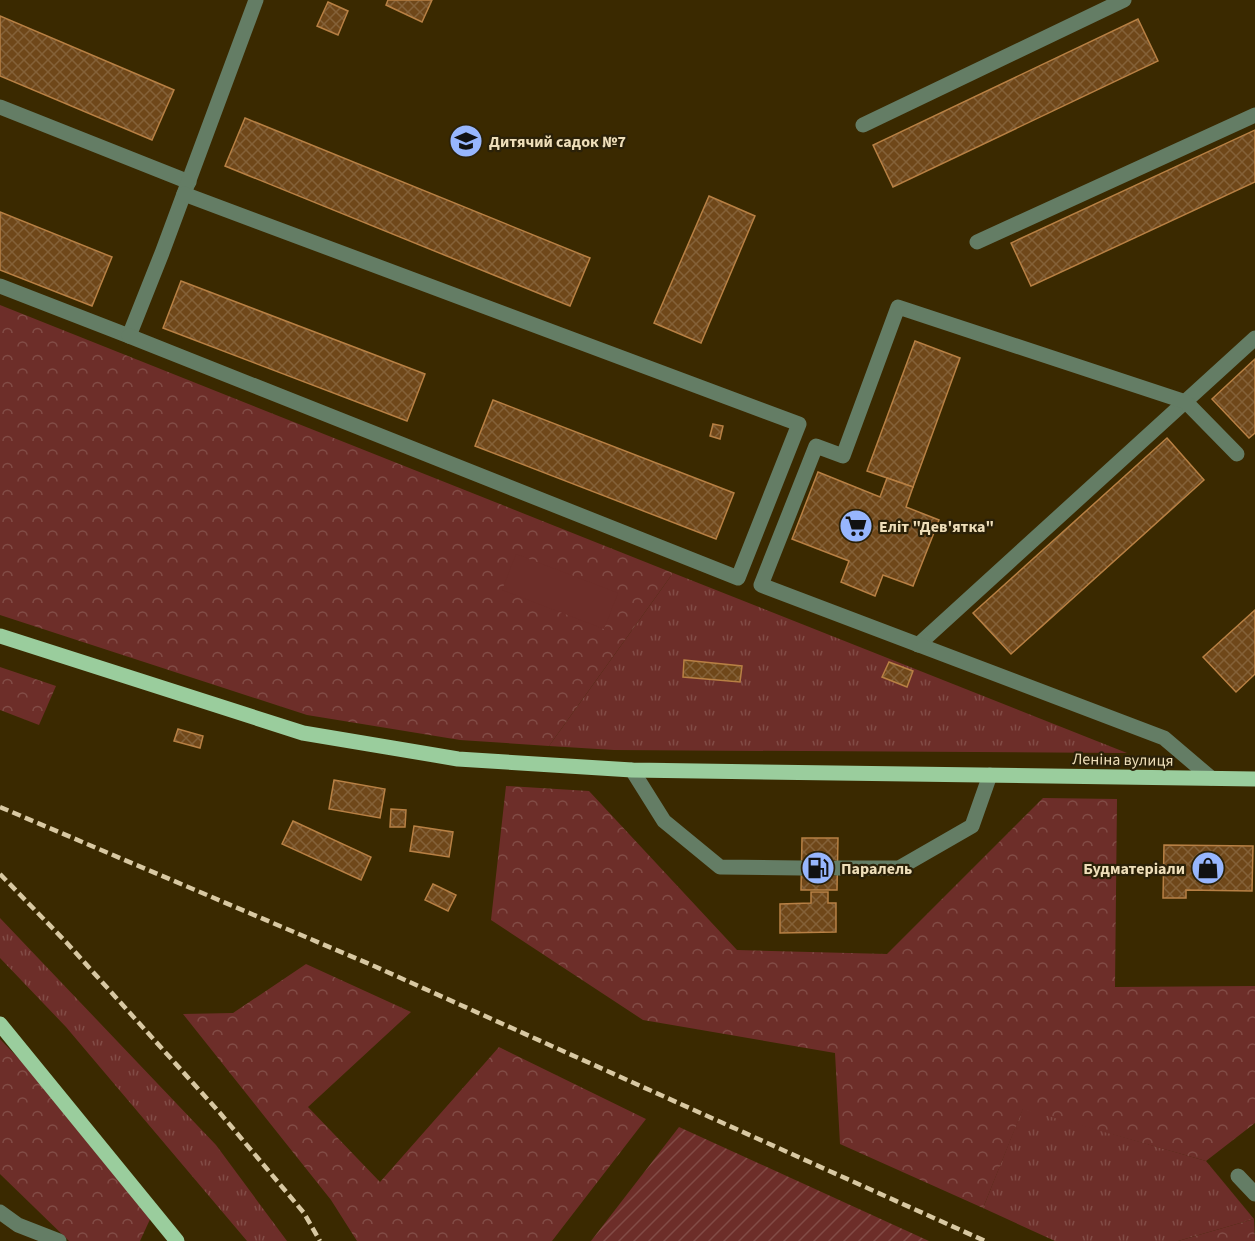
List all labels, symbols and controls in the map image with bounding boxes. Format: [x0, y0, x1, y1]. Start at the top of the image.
school or university icon: Дитячий садок №7 [448, 123, 484, 159]
place label: Дитячий садок №7 [489, 131, 626, 153]
supermarket icon: Еліт "Дев'ятка" [838, 508, 874, 544]
place label: Еліт "Дев'ятка" [879, 516, 994, 538]
street label: Леніна вулиця [1072, 748, 1174, 772]
fuel station icon: Паралель [800, 850, 836, 886]
shop icon: Будматеріали [1190, 850, 1226, 886]
place label: Паралель [841, 858, 912, 880]
place label: Будматеріали [1083, 858, 1185, 880]

